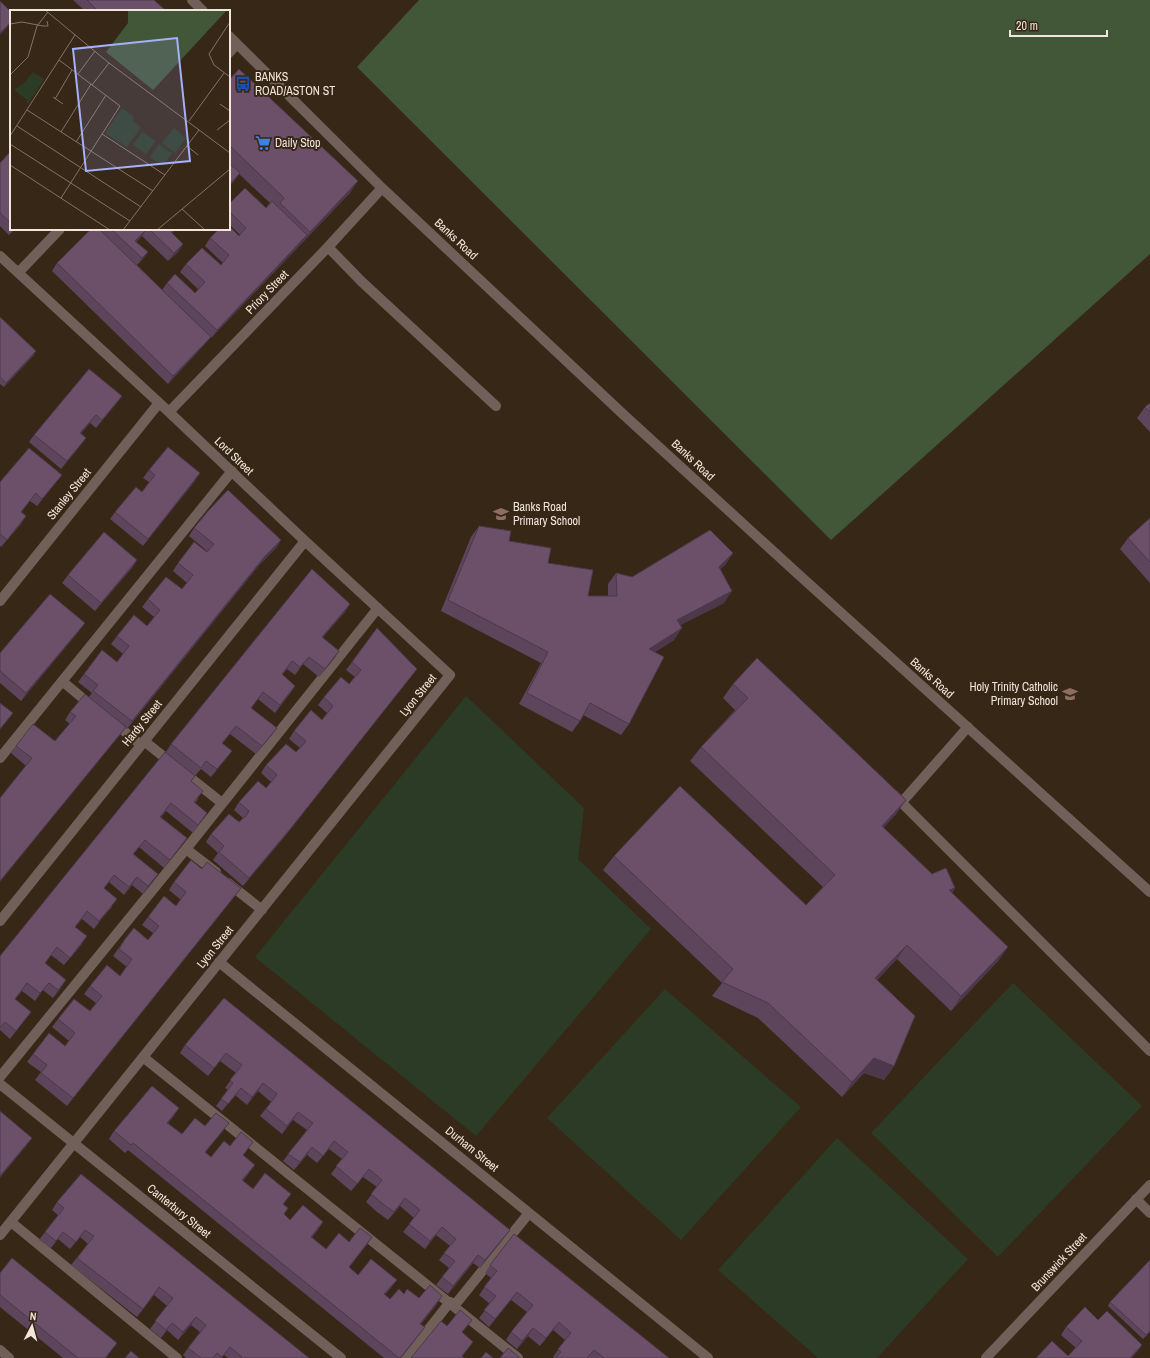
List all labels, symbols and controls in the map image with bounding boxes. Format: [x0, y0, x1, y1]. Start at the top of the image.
inset map [10, 10, 230, 230]
scale bar [1010, 12, 1107, 38]
text: 20 m [1016, 18, 1038, 34]
place label: BANKS ROAD/ASTON ST [255, 69, 335, 99]
bus stop icon: BANKS ROAD/ASTON ST [234, 75, 252, 93]
supermarket icon: Daily Stop [254, 134, 272, 152]
place label: Daily Stop [275, 135, 320, 151]
street label: Banks Road [431, 215, 481, 263]
street label: Priory Street [242, 266, 292, 317]
street label: Lord Street [211, 433, 257, 479]
street label: Banks Road [668, 436, 718, 484]
street label: Stanley Street [43, 465, 95, 523]
place label: Banks Road Primary School [513, 499, 580, 529]
school or university icon: Banks Road Primary School [492, 505, 510, 523]
street label: Banks Road [907, 654, 957, 702]
street label: Lyon Street [396, 670, 440, 719]
place label: Holy Trinity Catholic Primary School [969, 679, 1058, 709]
school or university icon: Holy Trinity Catholic Primary School [1061, 685, 1079, 703]
street label: Hardy Street [118, 696, 166, 750]
street label: Lyon Street [193, 922, 237, 971]
street label: Durham Street [442, 1123, 502, 1176]
street label: Canterbury Street [144, 1180, 214, 1242]
street label: Brunswick Street [1028, 1229, 1090, 1295]
north arrow [12, 1306, 52, 1346]
text: N [29, 1309, 37, 1323]

